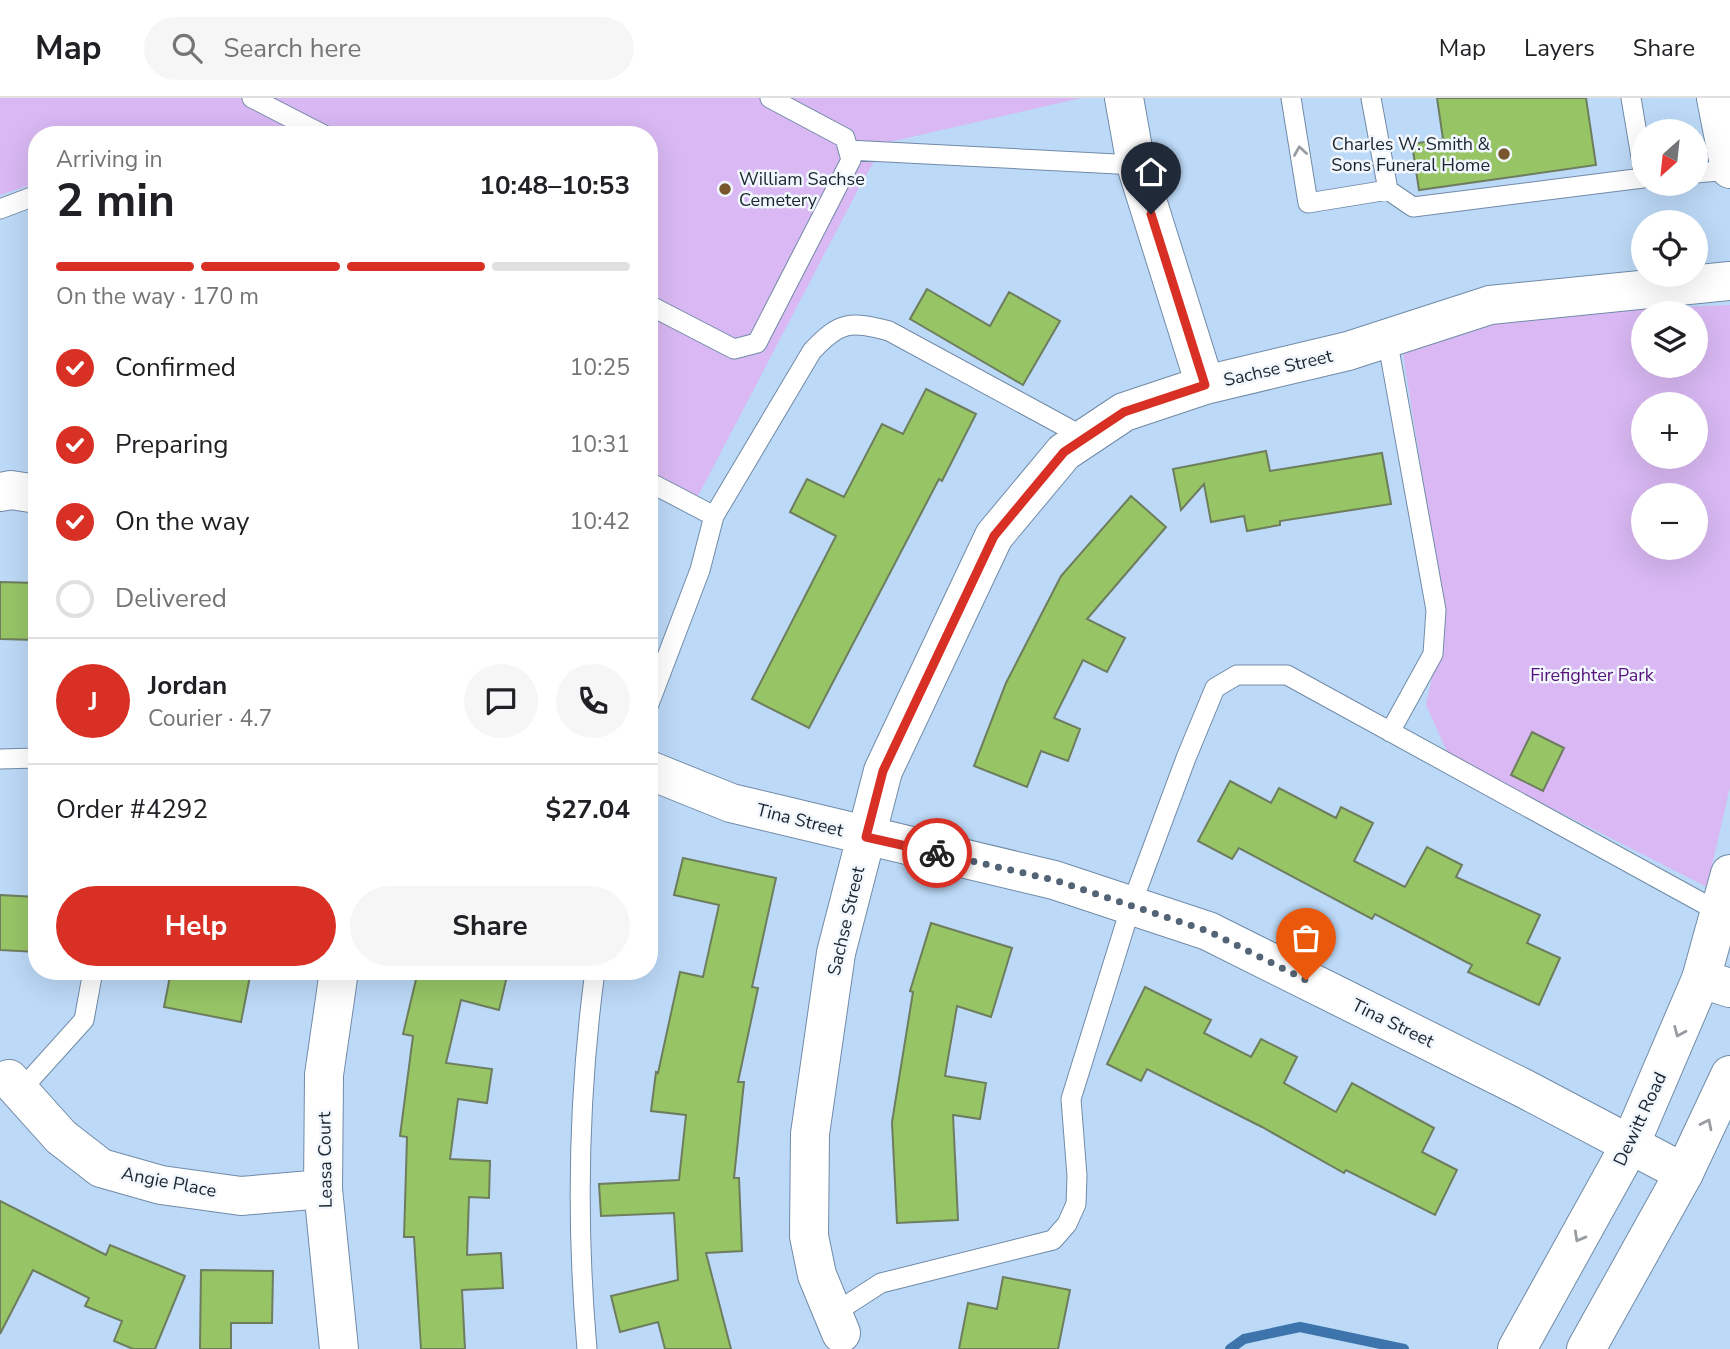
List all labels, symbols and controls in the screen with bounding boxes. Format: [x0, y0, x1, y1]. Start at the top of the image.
search box [144, 17, 634, 80]
text: Map [35, 26, 102, 71]
icon: search [168, 29, 206, 67]
text: Search here [224, 31, 361, 66]
text: Map [1439, 32, 1486, 64]
text: Layers [1524, 32, 1595, 64]
text: Share [1633, 32, 1695, 64]
north arrow [1631, 119, 1708, 196]
map controls [1631, 119, 1708, 560]
place label: Charles W. Smith & Sons Funeral Home [1331, 132, 1491, 177]
pin [1121, 142, 1181, 214]
text: Arriving in [56, 144, 163, 175]
one-way arrow [1293, 145, 1308, 157]
marker: Charles W. Smith & Sons Funeral Home [1496, 146, 1512, 162]
icon: home [1132, 153, 1170, 191]
place label: William Sachse Cemetery [739, 167, 865, 212]
text: 10:48–10:53 [479, 168, 630, 203]
text: 2 min [56, 169, 175, 232]
marker: William Sachse Cemetery [717, 181, 733, 197]
button: locate [1631, 210, 1708, 287]
text: On the way · 170 m [56, 281, 259, 312]
button: layers [1631, 301, 1708, 378]
street label: Sachse Street [1221, 344, 1336, 392]
icon: check [56, 349, 94, 387]
text: Confirmed [115, 350, 236, 385]
text: 10:25 [570, 352, 630, 383]
button: + [1631, 392, 1708, 469]
icon: check [56, 426, 94, 464]
text: Preparing [115, 427, 228, 462]
text: 10:31 [570, 429, 630, 460]
button: − [1631, 483, 1708, 560]
icon: check [56, 503, 94, 541]
text: On the way [115, 504, 249, 539]
text: 10:42 [570, 506, 630, 537]
text: Delivered [115, 581, 227, 616]
park label: Firefighter Park [1530, 663, 1655, 687]
button: chat [464, 664, 538, 738]
button: phone [556, 664, 630, 738]
text: Jordan [148, 668, 227, 703]
text: J [88, 684, 98, 719]
text: Courier · 4.7 [148, 703, 272, 734]
text: Order #4292 [56, 792, 208, 827]
text: $27.04 [546, 792, 630, 827]
street label: Tina Street [754, 798, 847, 843]
courier [902, 818, 972, 888]
icon: bike [918, 834, 956, 872]
street label: Sachse Street [822, 863, 870, 978]
button: Help [56, 886, 336, 966]
button: Share [350, 886, 630, 966]
pin [1276, 908, 1336, 980]
icon: bag [1287, 919, 1325, 957]
street label: Tina Street [1348, 993, 1439, 1053]
one-way arrow [1673, 1025, 1687, 1038]
street label: Dewitt Road [1608, 1068, 1672, 1170]
street label: Leasa Court [312, 1111, 338, 1208]
one-way arrow [1698, 1119, 1712, 1131]
street label: Angie Place [119, 1161, 219, 1203]
one-way arrow [1574, 1229, 1587, 1242]

